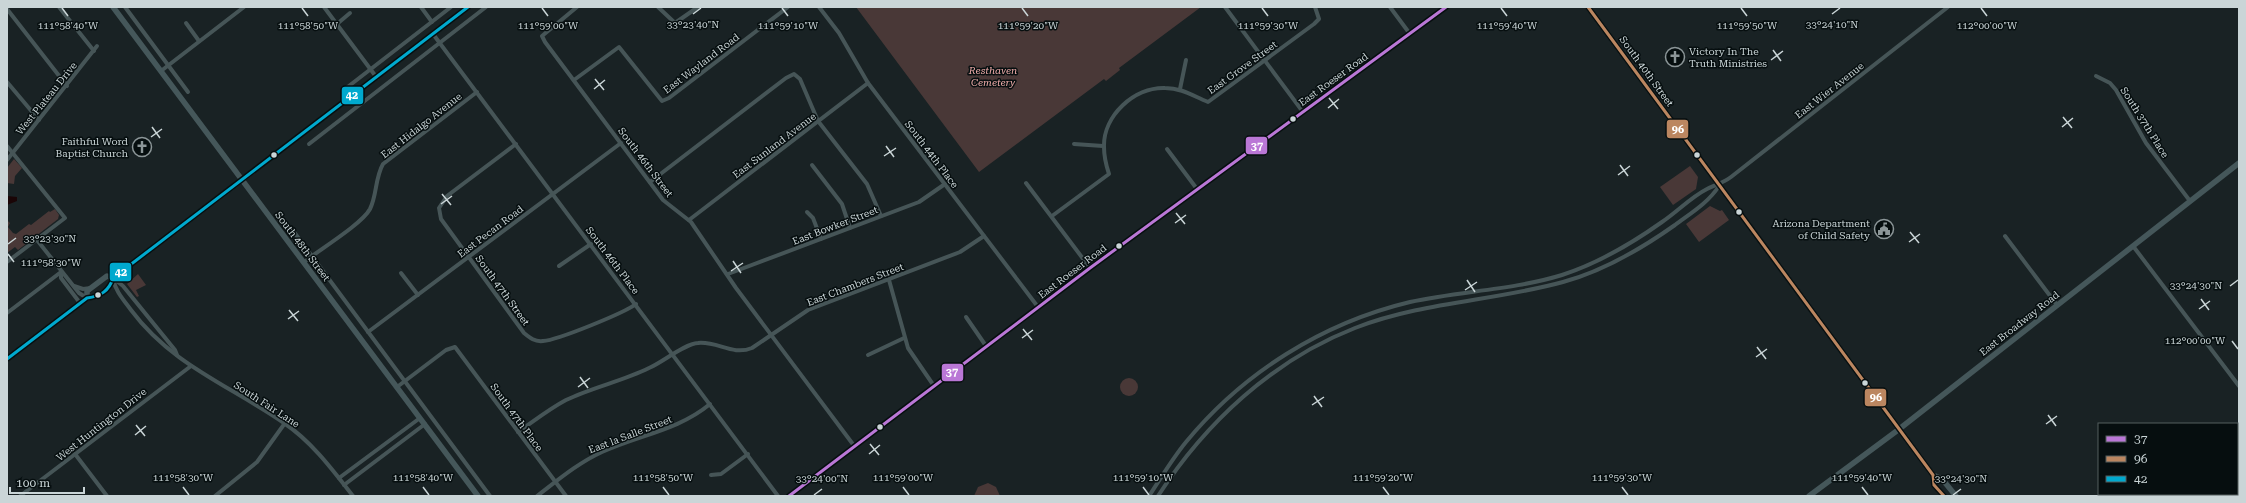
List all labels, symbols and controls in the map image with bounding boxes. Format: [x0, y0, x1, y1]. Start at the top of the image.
text: 33°23'40"N [667, 19, 719, 30]
text: 33°24'10"N [1806, 19, 1858, 30]
text: 111°58'40"W [38, 20, 99, 31]
text: 111°58'50"W [278, 20, 339, 31]
text: 111°59'00"W [518, 20, 579, 31]
text: 111°59'10"W [758, 20, 819, 31]
text: 111°59'20"W [998, 20, 1059, 31]
text: 111°59'30"W [1238, 20, 1299, 31]
text: 111°59'40"W [1477, 20, 1538, 31]
text: 111°59'50"W [1717, 20, 1778, 31]
text: 112°00'00"W [1957, 20, 2018, 31]
street label: East Wayland Road [661, 31, 742, 96]
street label: South 40th Street [1617, 34, 1676, 109]
street label: East Grove Street [1205, 38, 1279, 96]
church icon: Victory In The Truth Ministries [1664, 46, 1686, 68]
place label: Victory In The Truth Ministries [1689, 46, 1767, 69]
street label: East Roeser Road [1297, 50, 1370, 108]
street label: West Plateau Drive [14, 59, 79, 137]
street label: East Wier Avenue [1793, 60, 1866, 121]
park label: Resthaven Cemetery [968, 65, 1017, 88]
street label: South 37th Place [2118, 85, 2171, 160]
line badge: 42 [341, 86, 364, 105]
text: 42 [346, 89, 358, 102]
street label: East Hidalgo Avenue [379, 90, 464, 160]
street label: East Sunland Avenue [730, 110, 819, 180]
unlabelled marker [1288, 114, 1298, 124]
street label: South 44th Place [903, 119, 961, 190]
line badge: 96 [1666, 119, 1689, 139]
text: 96 [1672, 123, 1684, 136]
street label: South 46th Street [616, 125, 675, 199]
place label: Faithful Word Baptist Church [56, 136, 129, 159]
church icon: Faithful Word Baptist Church [131, 136, 153, 158]
line badge: 37 [1245, 136, 1268, 155]
text: 37 [1251, 140, 1263, 153]
unlabelled marker [269, 150, 279, 160]
unlabelled marker [1692, 150, 1702, 160]
street label: East Pecan Road [455, 203, 526, 260]
street label: East Bowker Street [791, 204, 880, 247]
unlabelled marker [1734, 207, 1744, 217]
street label: South 48th Street [273, 209, 332, 283]
place label: Arizona Department of Child Safety [1773, 218, 1870, 241]
public building icon: Arizona Department of Child Safety [1873, 218, 1895, 240]
street label: South 46th Place [584, 225, 642, 296]
text: 33°23'30"N [24, 233, 76, 244]
unlabelled marker [1114, 241, 1124, 251]
street label: East Roeser Road [1036, 242, 1109, 301]
street label: South 47th Street [473, 253, 532, 328]
text: 111°58'30"W [21, 257, 82, 268]
street label: East Chambers Street [805, 261, 905, 308]
line badge: 42 [109, 262, 132, 282]
text: 42 [115, 266, 127, 279]
text: 33°24'30"N [2170, 280, 2222, 291]
street label: East Broadway Road [1977, 289, 2062, 358]
unlabelled marker [93, 290, 103, 300]
text: 112°00'00"W [2165, 335, 2226, 346]
line badge: 37 [941, 363, 964, 382]
text: 37 [946, 366, 958, 379]
unlabelled marker [1860, 378, 1870, 388]
street label: South Fair Lane [232, 379, 302, 430]
street label: South 47th Place [488, 381, 545, 454]
street label: West Huntington Drive [54, 385, 149, 463]
line badge: 96 [1864, 388, 1887, 407]
text: 96 [1870, 391, 1882, 404]
street label: East la Salle Street [587, 413, 674, 455]
unlabelled marker [875, 422, 885, 432]
legend [2098, 423, 2238, 495]
text: 37 [2134, 432, 2148, 446]
text: 96 [2134, 452, 2148, 466]
scale bar [10, 469, 84, 495]
text: 111°58'30"W [153, 472, 214, 483]
text: 111°58'40"W [393, 472, 454, 483]
text: 111°58'50"W [633, 472, 694, 483]
text: 111°59'00"W [873, 472, 934, 483]
text: 111°59'10"W [1113, 472, 1174, 483]
text: 111°59'20"W [1353, 472, 1414, 483]
text: 111°59'30"W [1592, 472, 1653, 483]
text: 111°59'40"W [1832, 472, 1893, 483]
text: 42 [2134, 472, 2148, 486]
text: 33°24'00"N [796, 473, 848, 484]
text: 33°24'30"N [1935, 473, 1987, 484]
text: 100 m [16, 476, 50, 490]

